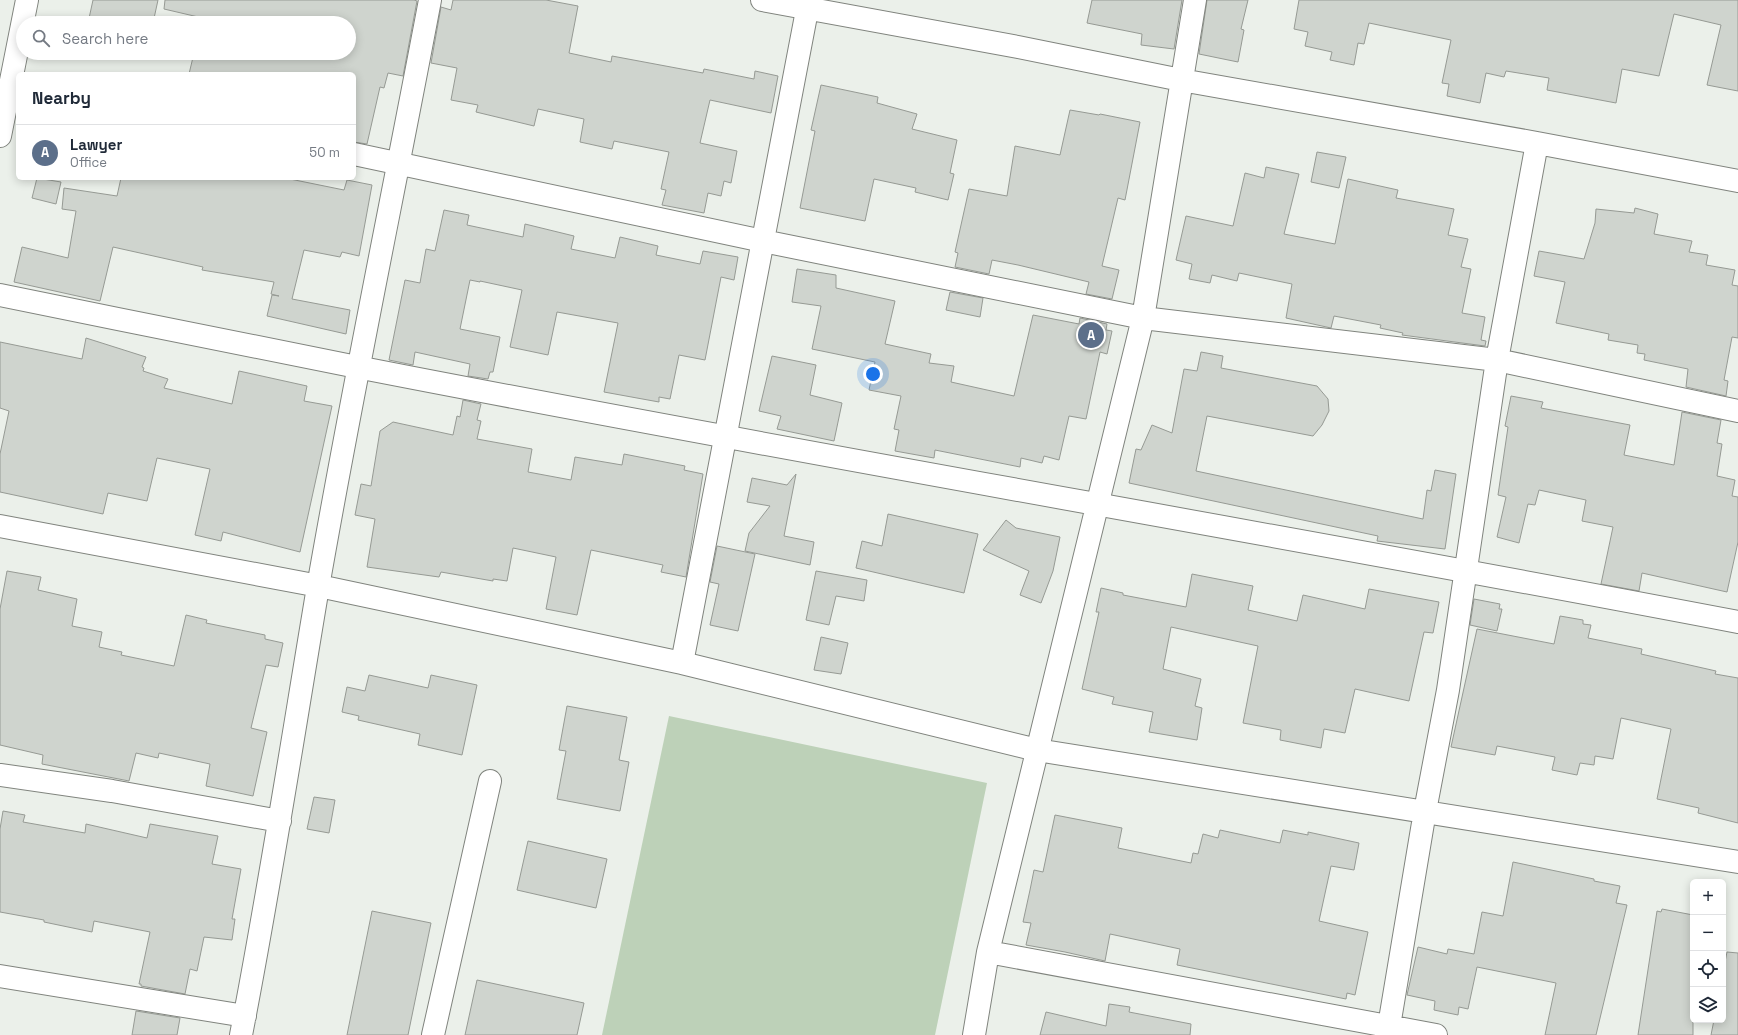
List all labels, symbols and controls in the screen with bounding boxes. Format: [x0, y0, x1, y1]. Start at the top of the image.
search box [16, 16, 356, 60]
icon: search [30, 27, 52, 49]
text: Search here [62, 29, 148, 48]
text: Nearby [32, 87, 91, 109]
text: Lawyer [70, 135, 122, 154]
text: A [41, 144, 49, 161]
text: 50 m [309, 144, 340, 161]
text: Office [70, 154, 107, 171]
pin: A [1078, 320, 1104, 350]
your location [863, 364, 883, 384]
map controls [1690, 879, 1726, 1023]
button: + [1690, 879, 1726, 915]
button: − [1690, 915, 1726, 951]
button: locate [1690, 951, 1726, 987]
button: layers [1690, 987, 1726, 1023]

